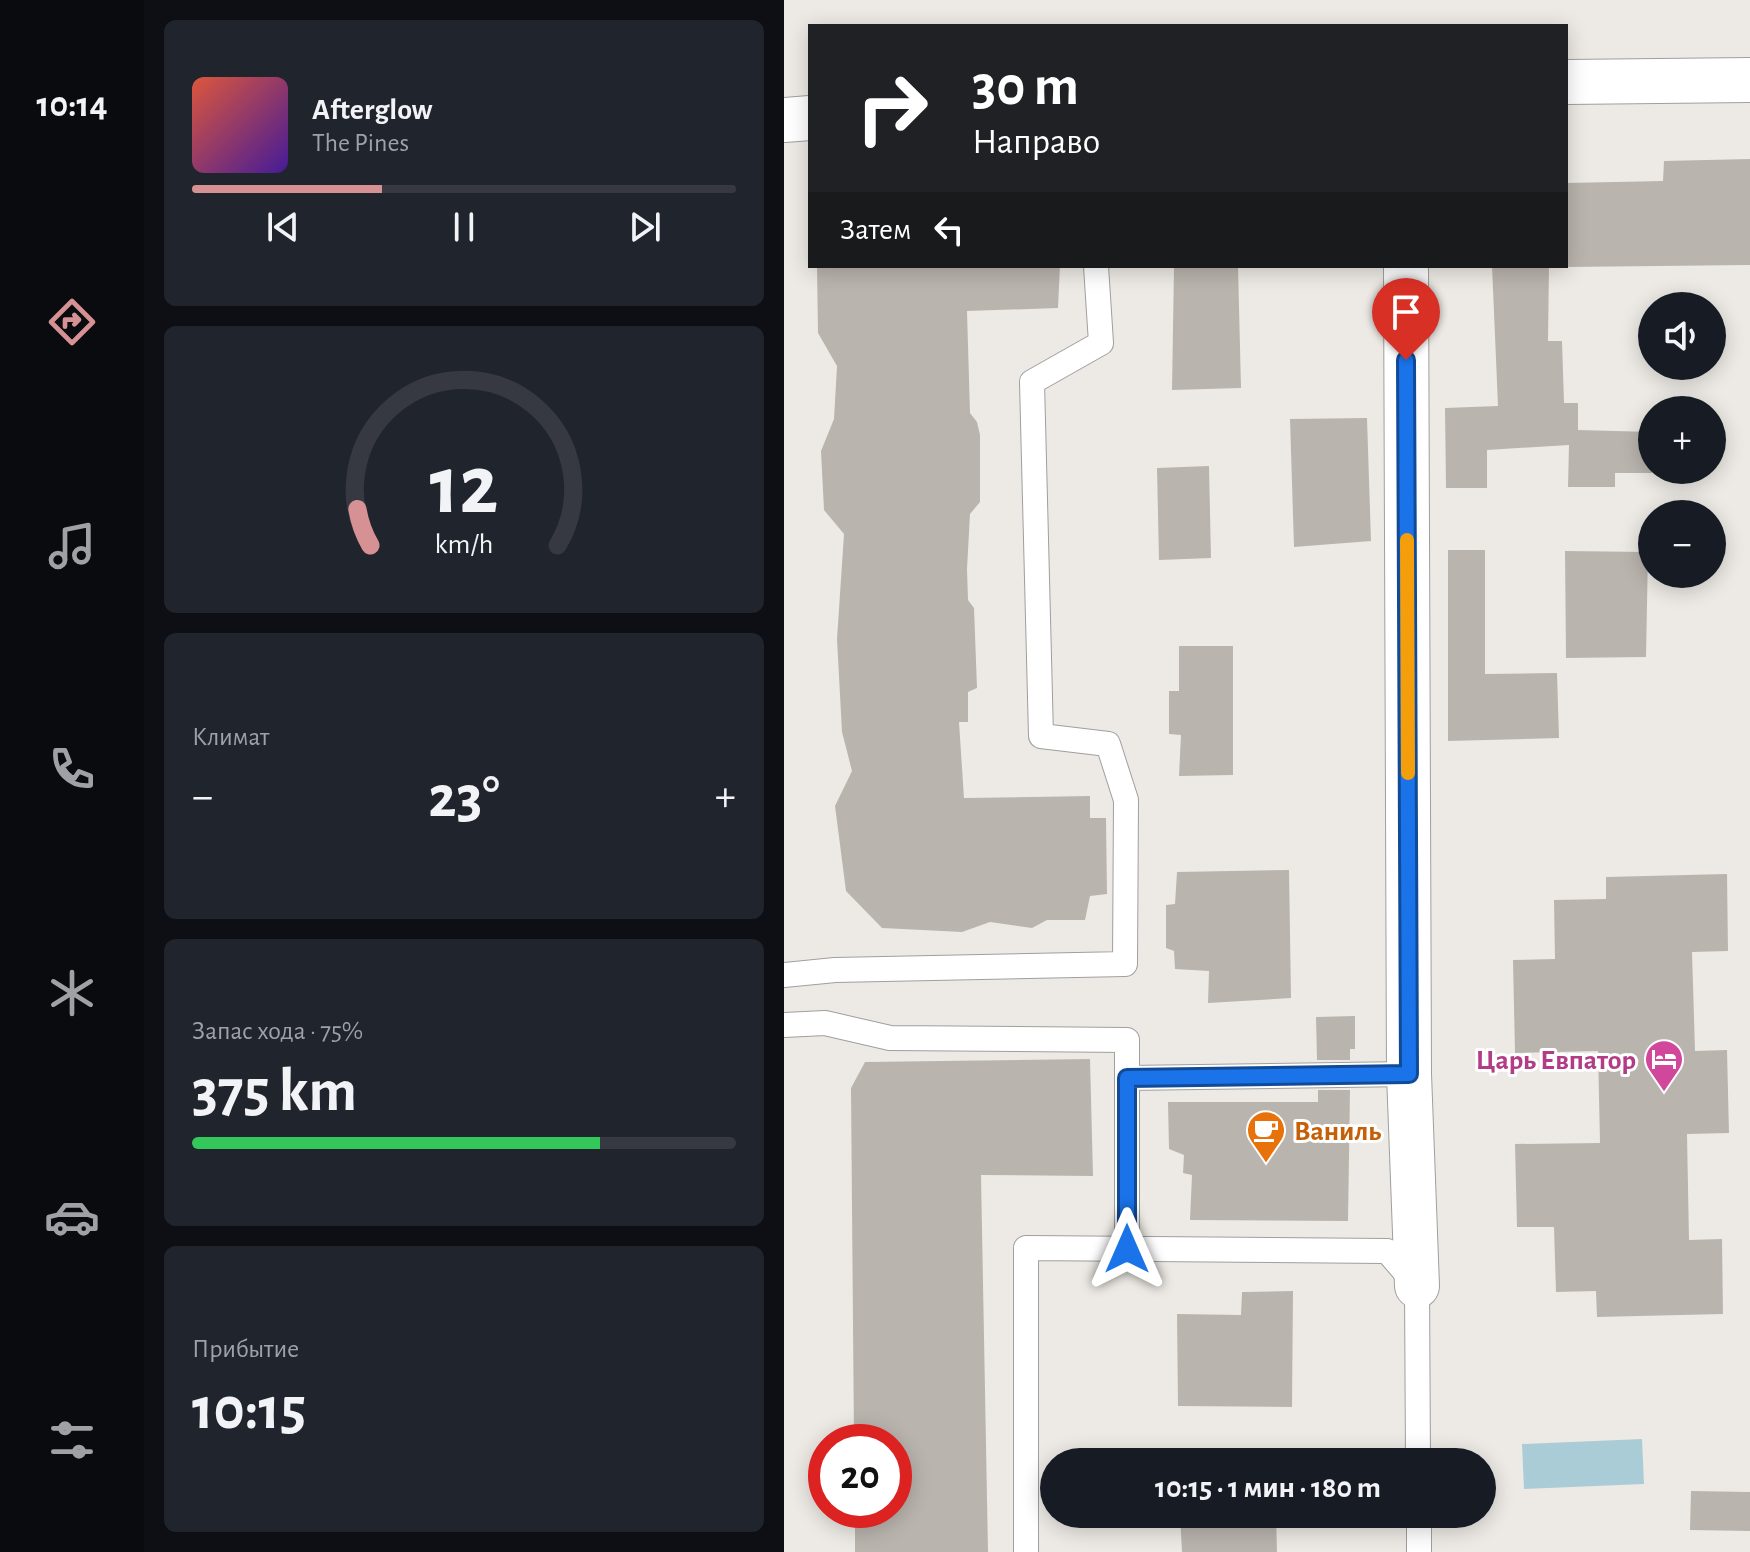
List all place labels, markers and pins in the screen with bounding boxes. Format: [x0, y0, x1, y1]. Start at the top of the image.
pin [1372, 278, 1440, 360]
hotel icon: Царь Евпатор [1643, 1038, 1685, 1093]
place label: Царь Евпатор [1476, 1047, 1636, 1075]
cafe icon: Ваниль [1245, 1109, 1287, 1164]
place label: Ваниль [1294, 1118, 1381, 1146]

